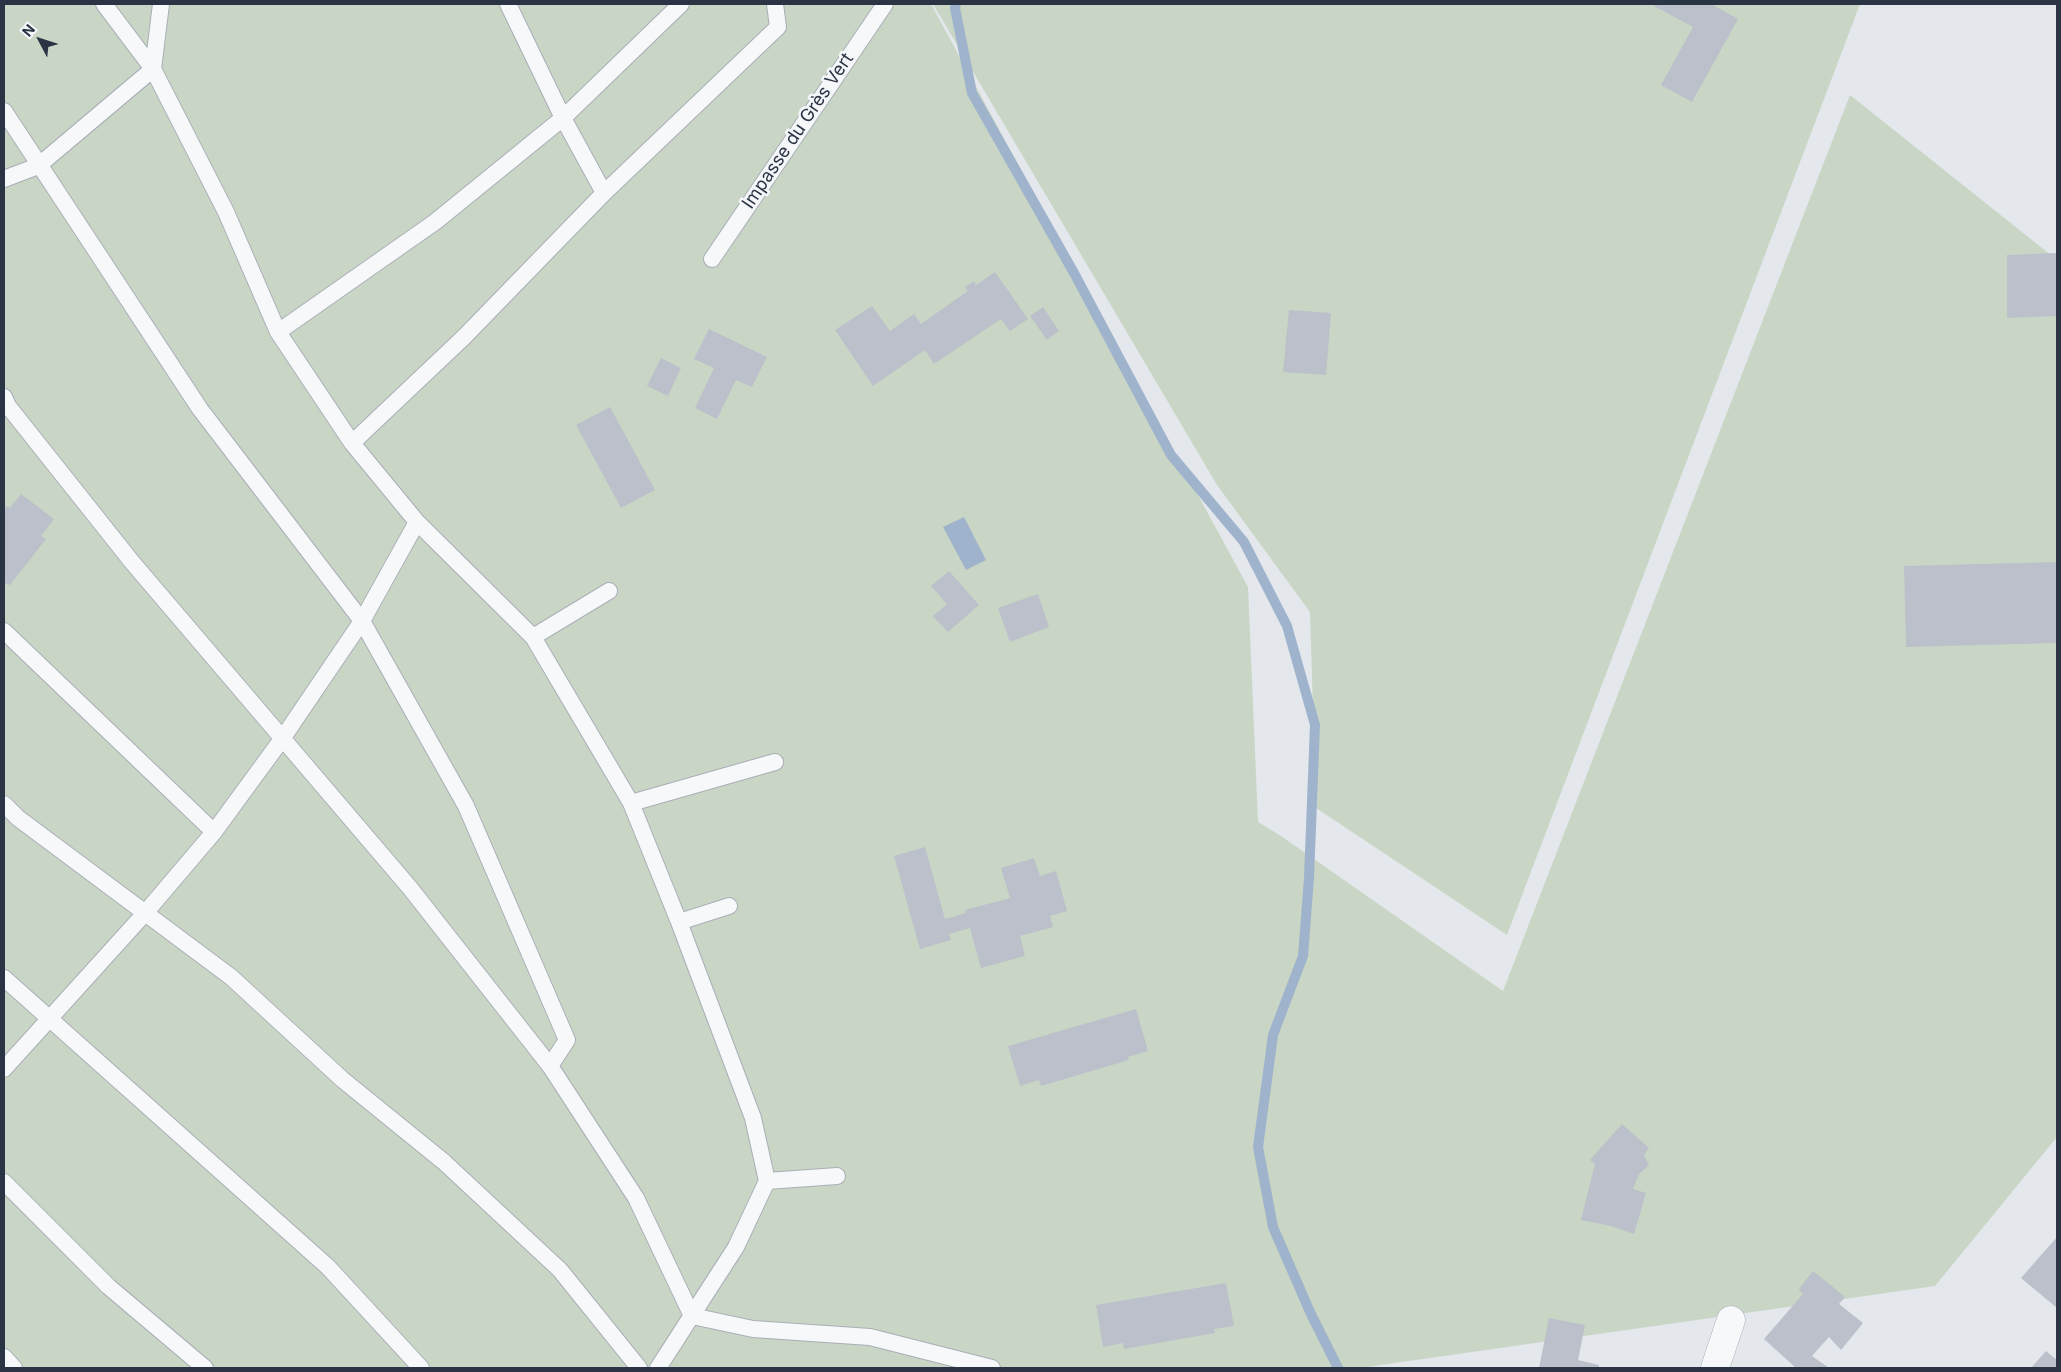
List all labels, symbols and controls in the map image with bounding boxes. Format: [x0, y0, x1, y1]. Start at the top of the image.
north arrow [15, 15, 65, 65]
text: N [18, 20, 38, 40]
street label: Impasse du Grès Vert [738, 49, 858, 213]

